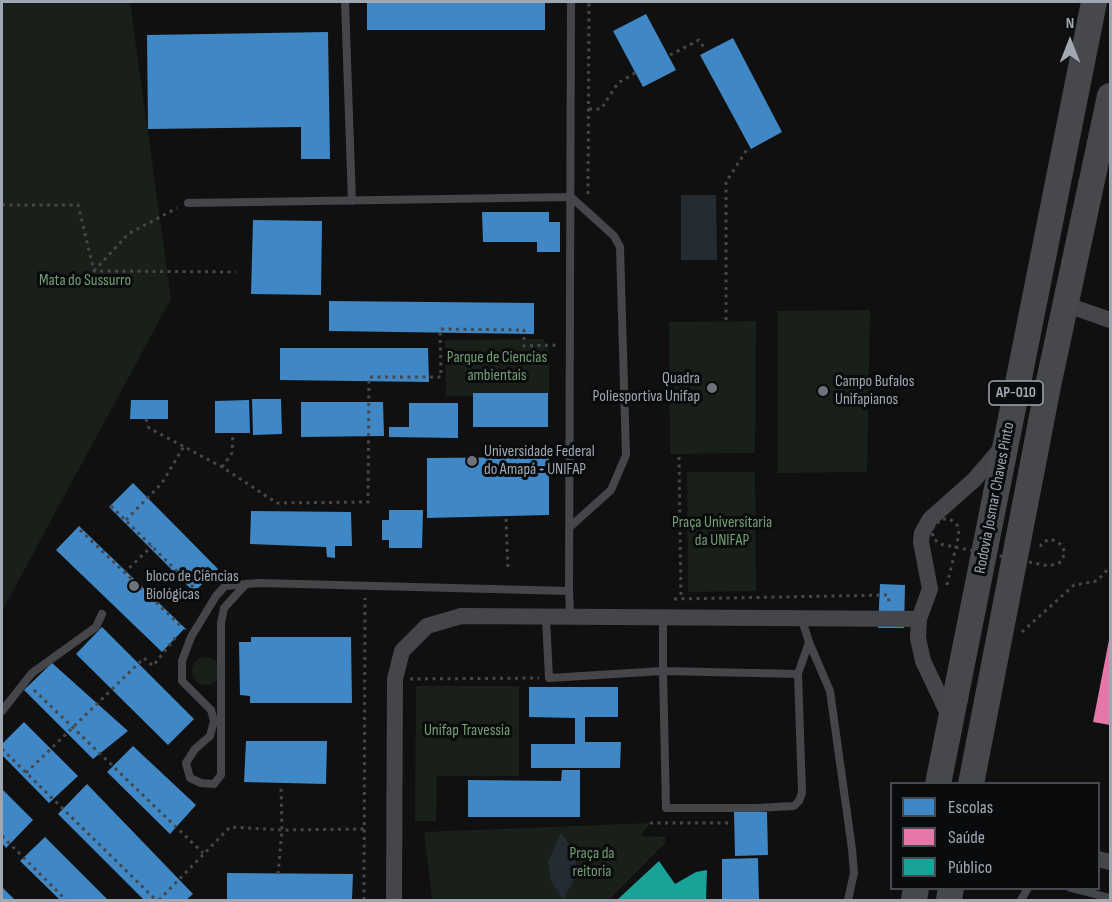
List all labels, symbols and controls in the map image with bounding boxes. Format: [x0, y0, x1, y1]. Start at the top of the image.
north arrow [1040, 12, 1100, 72]
text: N [1066, 14, 1074, 33]
park label: Mata do Sussurro [39, 271, 131, 291]
park label: Parque de Ciencias ambientais [447, 348, 547, 386]
place label: Quadra Poliesportiva Unifap [593, 369, 700, 407]
place label: Campo Bufalos Unifapianos [835, 372, 915, 410]
marker: Quadra Poliesportiva Unifap [705, 381, 719, 395]
road number: AP-010 [989, 381, 1043, 405]
marker: Campo Bufalos Unifapianos [816, 384, 830, 398]
street label: Rodovia Josmar Chaves Pinto [971, 421, 1019, 575]
place label: Universidade Federal do Amapá - UNIFAP [484, 442, 595, 480]
marker: Universidade Federal do Amapá - UNIFAP [465, 454, 479, 468]
park label: Praça Universitaria da UNIFAP [672, 513, 772, 551]
place label: bloco de Ciências Biológicas [146, 567, 239, 605]
marker: bloco de Ciências Biológicas [127, 579, 141, 593]
park label: Unifap Travessia [424, 721, 510, 741]
legend [890, 782, 1100, 890]
text: Escolas [948, 797, 993, 818]
text: Saúde [948, 827, 985, 848]
park label: Praça da reitoria [570, 844, 614, 882]
text: Público [948, 857, 992, 878]

